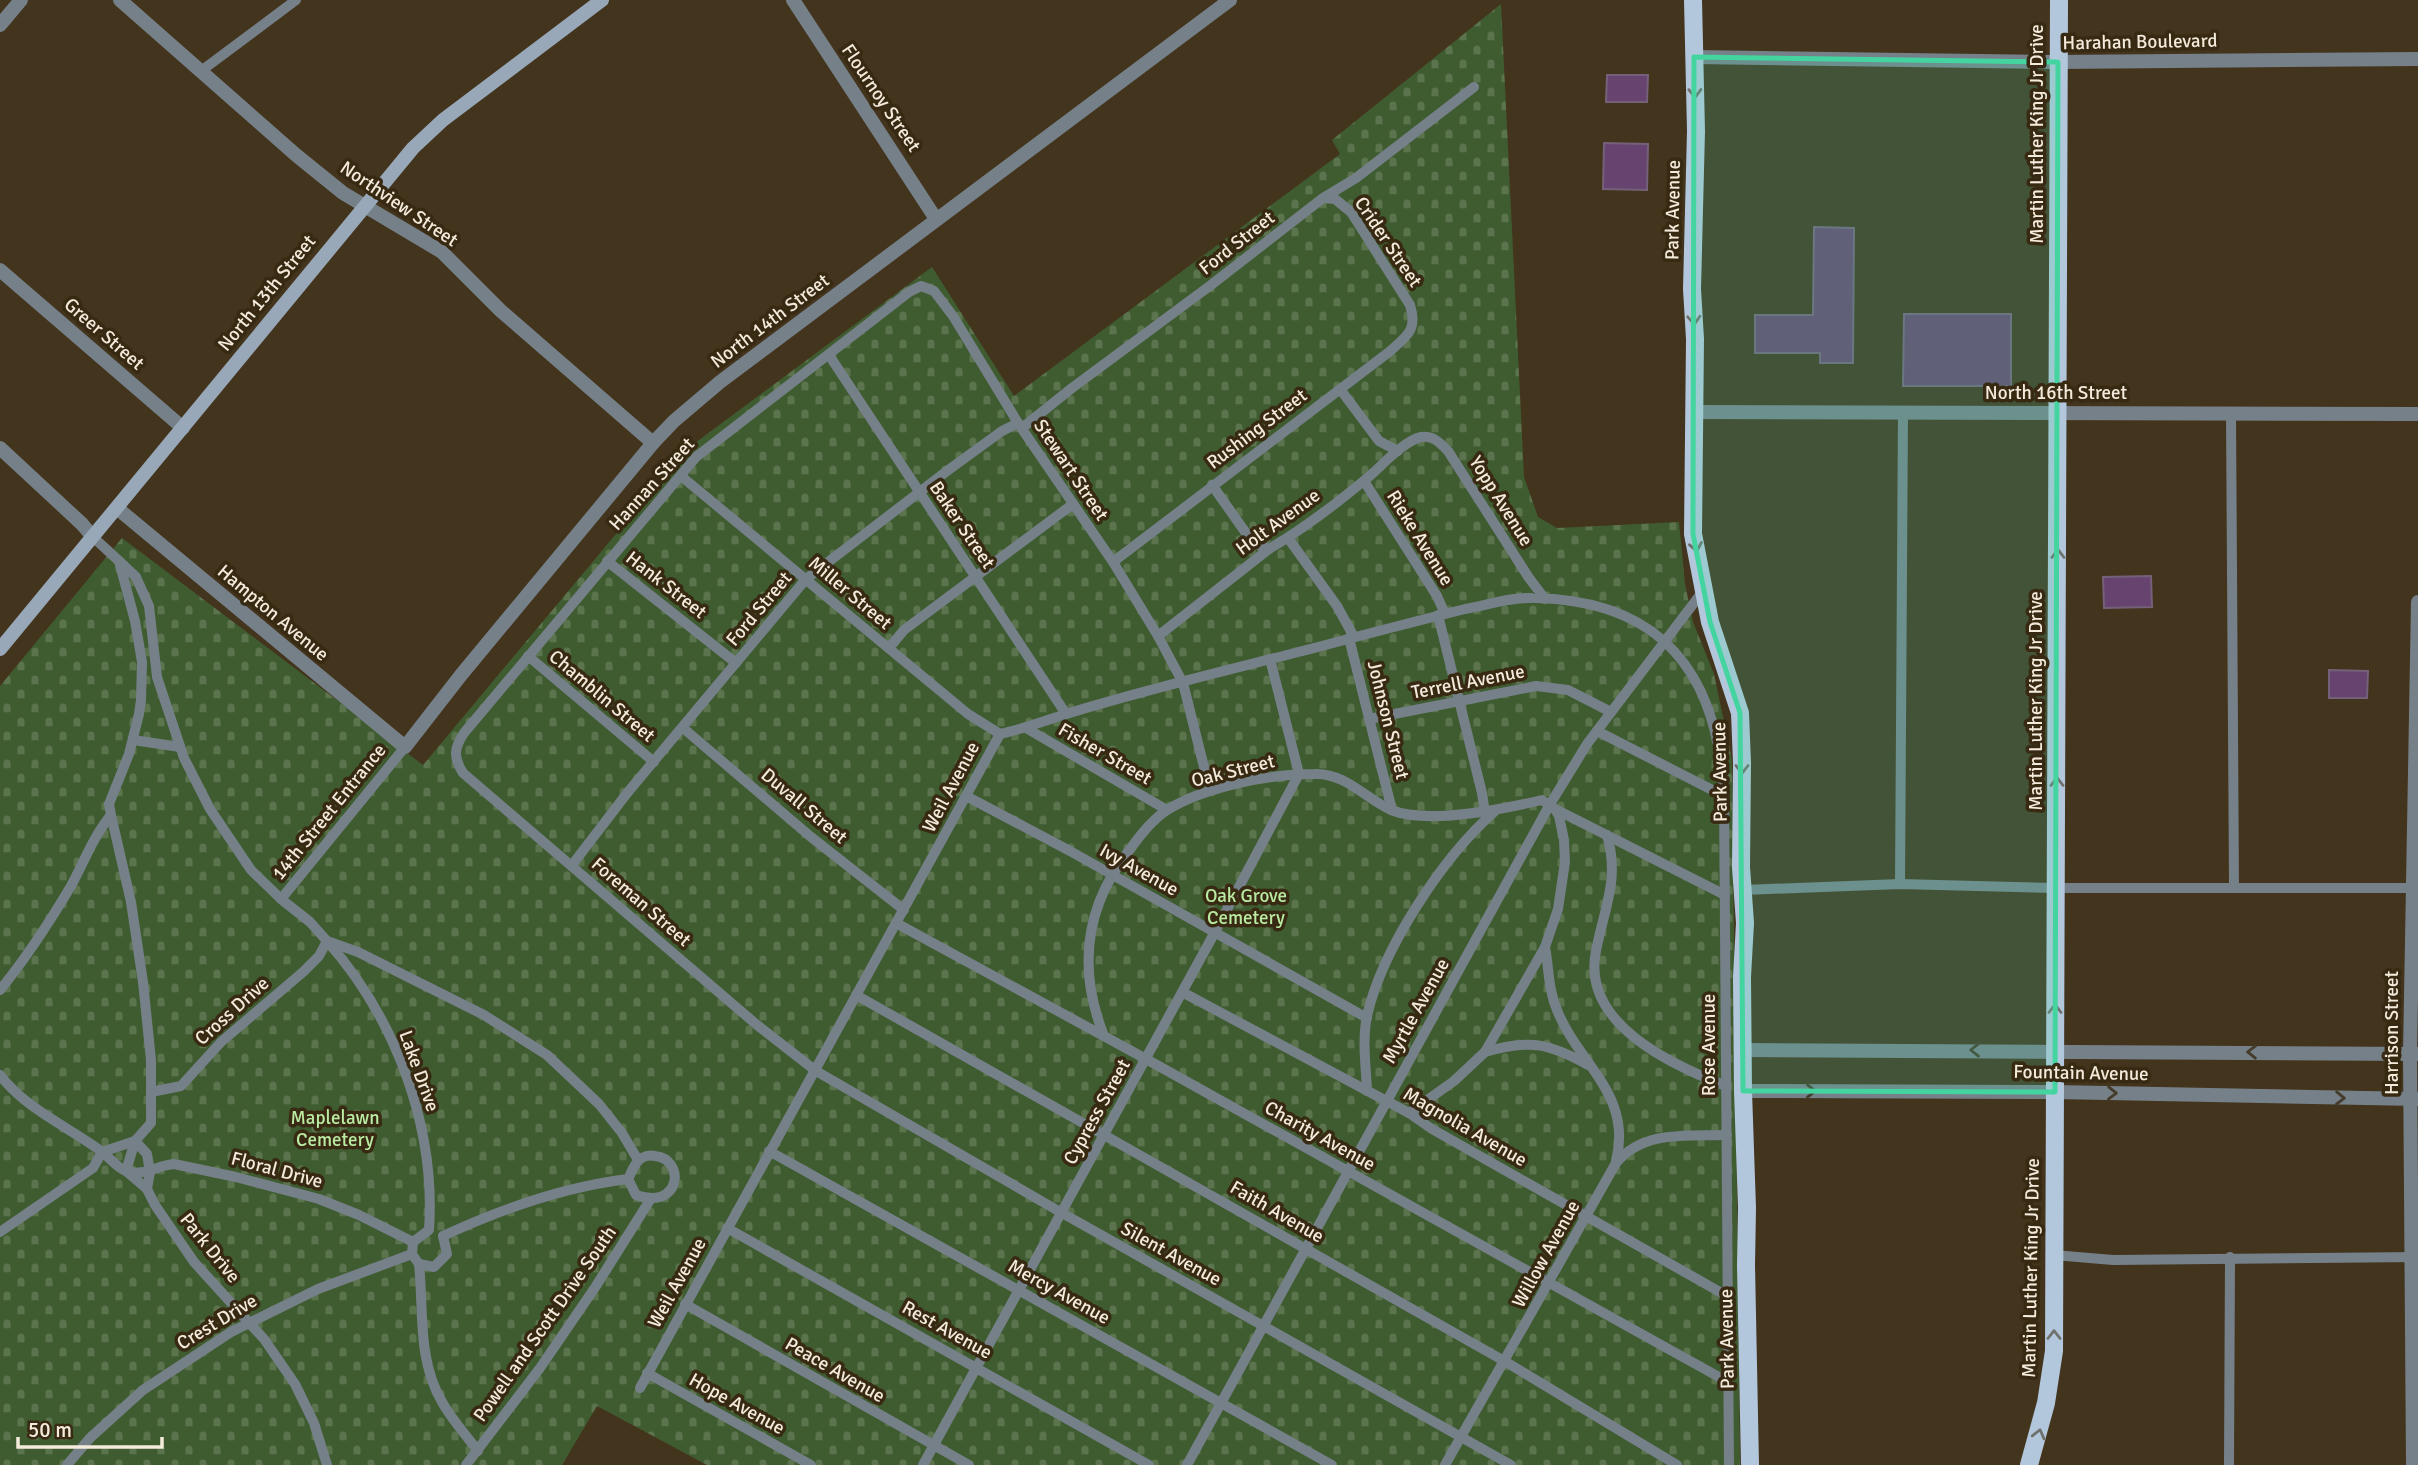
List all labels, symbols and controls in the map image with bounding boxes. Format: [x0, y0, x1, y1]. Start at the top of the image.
street label: Martin Luther King Jr Drive [2025, 24, 2049, 244]
street label: Harahan Boulevard [2062, 29, 2218, 55]
street label: Flournoy Street [836, 39, 926, 157]
one-way arrow [1687, 88, 1703, 98]
street label: Northview Street [335, 156, 463, 252]
street label: Park Avenue [1660, 160, 1686, 260]
street label: Crider Street [1349, 192, 1427, 292]
street label: Ford Street [1194, 206, 1280, 280]
street label: North 13th Street [213, 230, 321, 356]
street label: North 14th Street [706, 268, 834, 373]
street label: Greer Street [59, 293, 149, 376]
one-way arrow [1686, 315, 1701, 326]
street label: North 16th Street [1985, 381, 2128, 405]
street label: Rushing Street [1202, 383, 1312, 474]
street label: Stewart Street [1028, 415, 1114, 526]
street label: Hannan Street [604, 432, 700, 535]
street label: Yopp Avenue [1464, 451, 1538, 551]
street label: Baker Street [924, 477, 1000, 574]
street label: Holt Avenue [1231, 483, 1325, 561]
street label: Rieke Avenue [1381, 486, 1459, 590]
one-way arrow [1687, 541, 1702, 553]
street label: Hank Street [621, 546, 711, 624]
one-way arrow [2050, 549, 2066, 559]
street label: Miller Street [803, 551, 897, 635]
street label: Hampton Avenue [212, 559, 334, 667]
street label: Ford Street [721, 567, 797, 651]
street label: Martin Luther King Jr Drive [2024, 591, 2048, 811]
street label: Chamblin Street [544, 645, 660, 748]
street label: Johnson Street [1362, 658, 1414, 782]
street label: Terrell Avenue [1409, 659, 1527, 705]
street label: Fisher Street [1054, 718, 1156, 791]
street label: Park Avenue [1707, 722, 1733, 822]
street label: Weil Avenue [917, 738, 985, 836]
street label: 14th Street Entrance [267, 739, 391, 885]
street label: Oak Street [1189, 749, 1278, 793]
street label: Duvall Street [756, 763, 852, 849]
one-way arrow [1734, 764, 1750, 774]
one-way arrow [2049, 776, 2065, 787]
street label: Ivy Avenue [1095, 838, 1183, 902]
street label: Foreman Street [586, 852, 696, 952]
park label: Oak Grove Cemetery [1205, 884, 1287, 930]
street label: Myrtle Avenue [1377, 954, 1455, 1068]
street label: Harrison Street [2380, 971, 2404, 1095]
street label: Cross Drive [190, 972, 274, 1050]
street label: Rose Avenue [1697, 994, 1721, 1096]
one-way arrow [2047, 1004, 2063, 1014]
street label: Lake Drive [393, 1027, 445, 1115]
one-way arrow [1970, 1042, 1980, 1058]
one-way arrow [2246, 1044, 2257, 1060]
street label: Cypress Street [1058, 1055, 1136, 1169]
street label: Fountain Avenue [2013, 1060, 2149, 1086]
street label: Magnolia Avenue [1399, 1082, 1531, 1172]
one-way arrow [1807, 1083, 1817, 1099]
one-way arrow [2108, 1085, 2118, 1101]
one-way arrow [2335, 1090, 2346, 1105]
street label: Charity Avenue [1260, 1096, 1380, 1176]
park label: Maplelawn Cemetery [290, 1106, 380, 1152]
street label: Floral Drive [229, 1146, 325, 1194]
street label: Martin Luther King Jr Drive [2017, 1158, 2045, 1378]
street label: Faith Avenue [1226, 1175, 1328, 1249]
street label: Willow Avenue [1507, 1196, 1585, 1312]
street label: Park Drive [174, 1208, 246, 1288]
street label: Silent Avenue [1117, 1217, 1225, 1291]
street label: Powell and Scott Drive South [468, 1222, 622, 1426]
street label: Weil Avenue [642, 1234, 712, 1332]
street label: Mercy Avenue [1004, 1254, 1114, 1330]
street label: Crest Drive [173, 1289, 261, 1355]
street label: Park Avenue [1714, 1289, 1740, 1389]
street label: Rest Avenue [898, 1295, 996, 1365]
one-way arrow [2046, 1329, 2062, 1340]
street label: Peace Avenue [781, 1332, 889, 1408]
street label: Hope Avenue [685, 1368, 789, 1440]
scale bar [18, 1406, 161, 1450]
text: 50 m [28, 1417, 72, 1443]
one-way arrow [2031, 1428, 2045, 1440]

